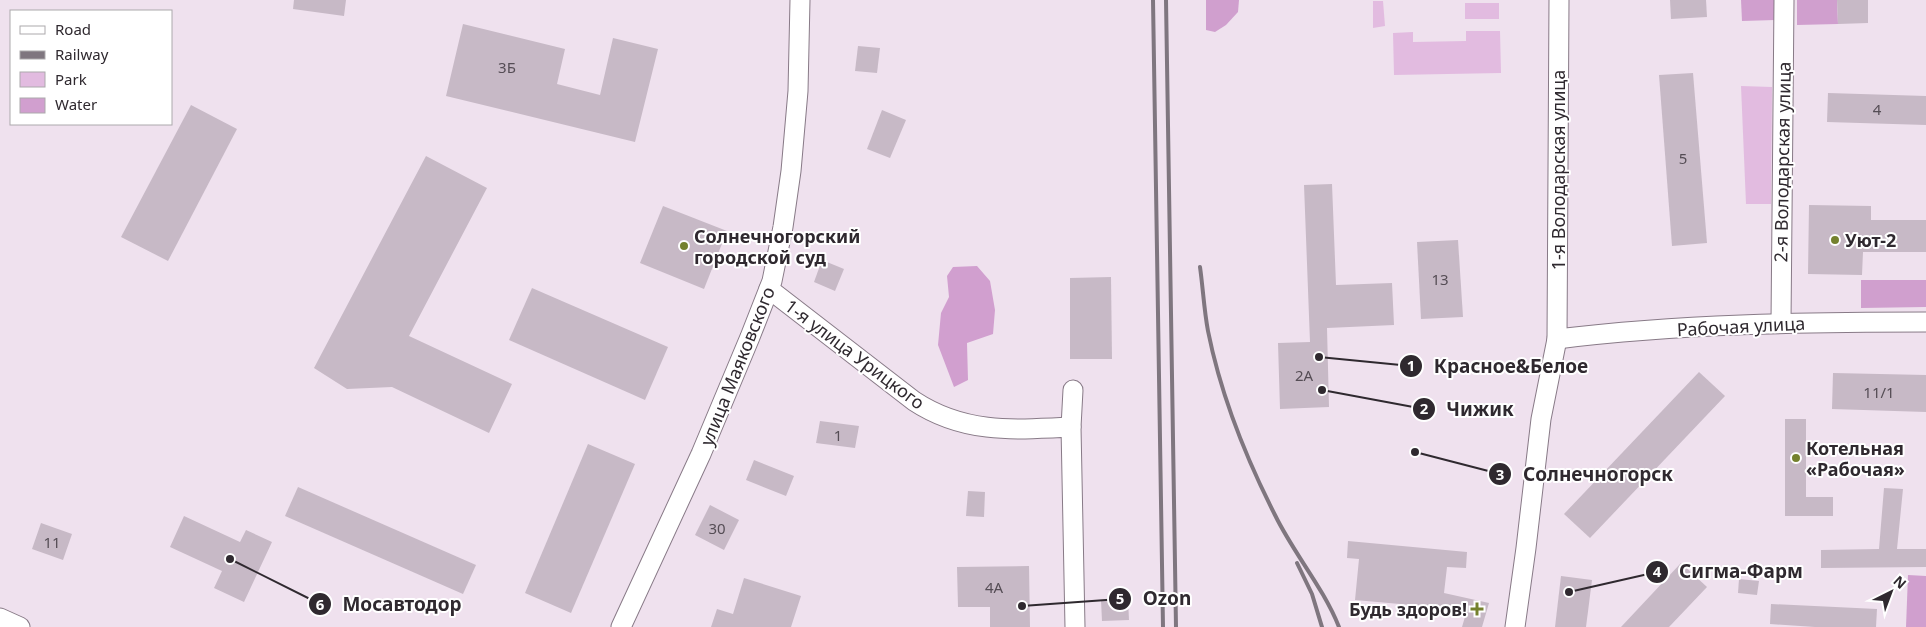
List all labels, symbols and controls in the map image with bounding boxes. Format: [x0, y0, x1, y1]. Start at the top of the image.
legend [10, 10, 172, 125]
text: Road [55, 19, 91, 39]
text: Railway [55, 44, 109, 64]
house number: 3Б [498, 57, 516, 77]
street label: 2-я Володарская улица [1768, 61, 1796, 263]
text: Park [55, 69, 87, 89]
street label: 1-я Володарская улица [1546, 70, 1570, 270]
text: Water [55, 94, 97, 114]
house number: 4 [1873, 99, 1882, 119]
house number: 5 [1679, 148, 1687, 168]
place label: Солнечногорский городской суд [694, 224, 860, 269]
place label: Уют-2 [1845, 228, 1896, 252]
marker: Уют-2 [1829, 234, 1841, 246]
marker: Солнечногорский городской суд [678, 240, 690, 252]
house number: 13 [1431, 269, 1449, 289]
street label: улица Маяковского [694, 283, 780, 449]
street label: 1-я улица Урицкого [780, 294, 930, 414]
street label: Рабочая улица [1676, 311, 1806, 341]
callout: Красное&Белое [1399, 349, 1598, 383]
text: Красное&Белое [1434, 353, 1588, 379]
text: 1 [1407, 355, 1415, 375]
house number: 2А [1295, 365, 1314, 385]
house number: 11/1 [1863, 382, 1895, 402]
callout: Чижик [1412, 392, 1524, 426]
text: Чижик [1446, 396, 1514, 422]
text: 2 [1420, 398, 1429, 418]
house number: 1 [834, 425, 842, 445]
place label: Котельная «Рабочая» [1806, 436, 1905, 481]
marker: Котельная «Рабочая» [1790, 452, 1802, 464]
callout: Солнечногорск [1488, 457, 1683, 491]
text: Солнечногорск [1523, 461, 1673, 487]
text: 3 [1496, 464, 1504, 484]
house number: 30 [708, 518, 726, 538]
house number: 11 [43, 532, 61, 552]
callout: Сигма-Фарм [1644, 555, 1813, 589]
text: Сигма-Фарм [1679, 558, 1803, 584]
text: 4 [1653, 561, 1662, 581]
north arrow [1866, 567, 1916, 617]
text: N [1889, 571, 1911, 593]
house number: 4А [985, 577, 1004, 597]
callout: Ozon [1108, 582, 1202, 616]
text: Ozon [1143, 585, 1191, 611]
callout: Мосавтодор [308, 587, 472, 621]
text: 5 [1116, 588, 1124, 608]
text: Мосавтодор [342, 591, 462, 617]
text: 6 [316, 594, 325, 614]
place label: Будь здоров! [1349, 597, 1467, 621]
marker: Будь здоров! [1471, 603, 1483, 615]

